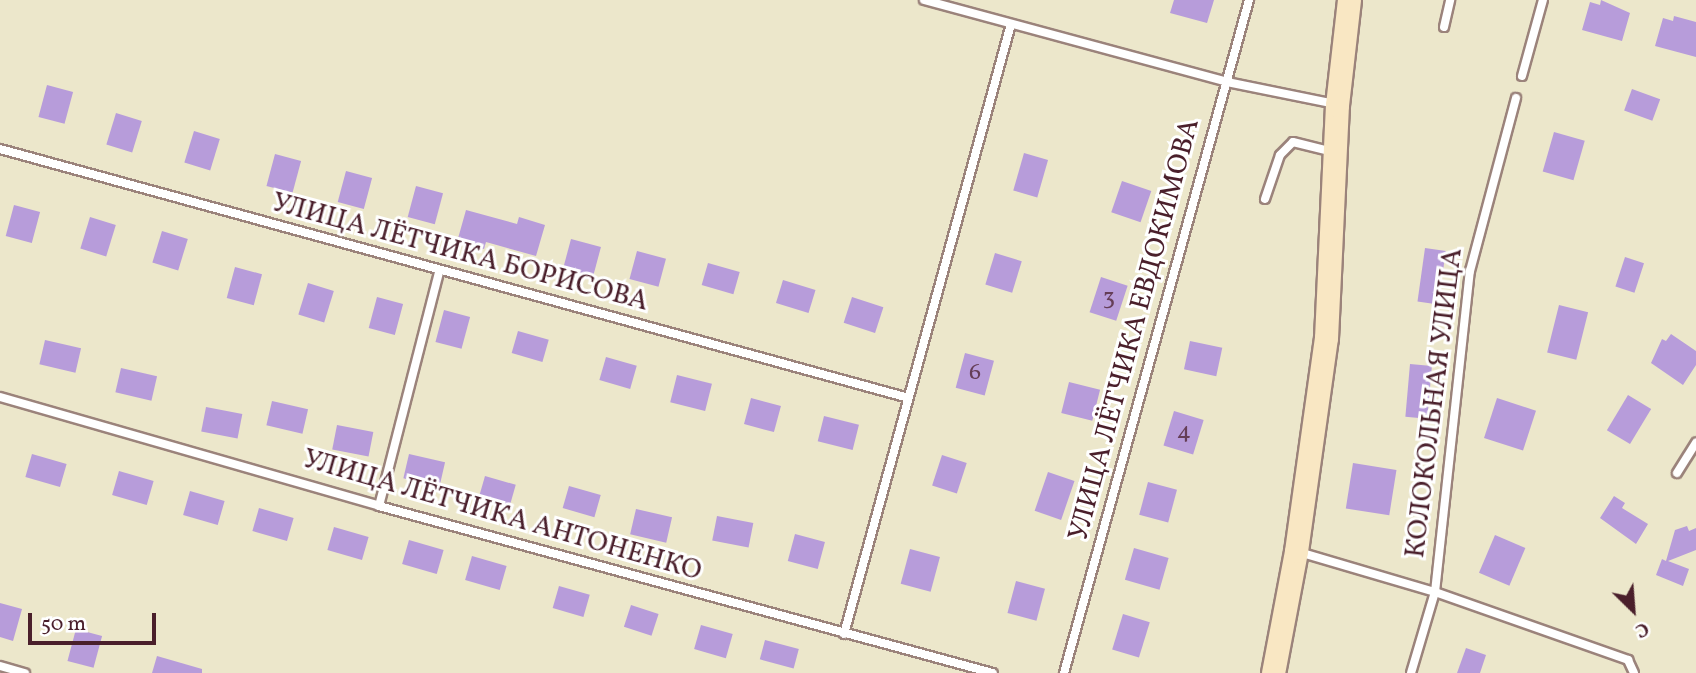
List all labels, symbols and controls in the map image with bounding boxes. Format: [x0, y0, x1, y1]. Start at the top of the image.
street label: УЛИЦА ЛЁТЧИКА ЕВДОКИМОВА [1062, 115, 1208, 545]
street label: УЛИЦА ЛЁТЧИКА БОРИСОВА [268, 186, 652, 320]
street label: КОЛОКОЛЬНАЯ УЛИЦА [1399, 246, 1471, 560]
house number: 3 [1103, 285, 1115, 313]
house number: 6 [969, 360, 981, 388]
house number: 4 [1177, 419, 1191, 447]
street label: УЛИЦА ЛЁТЧИКА АНТОНЕНКО [299, 443, 705, 589]
north arrow [1598, 575, 1668, 645]
scale bar [32, 600, 159, 644]
text: 50 m [41, 610, 86, 639]
text: С [1631, 615, 1653, 643]

